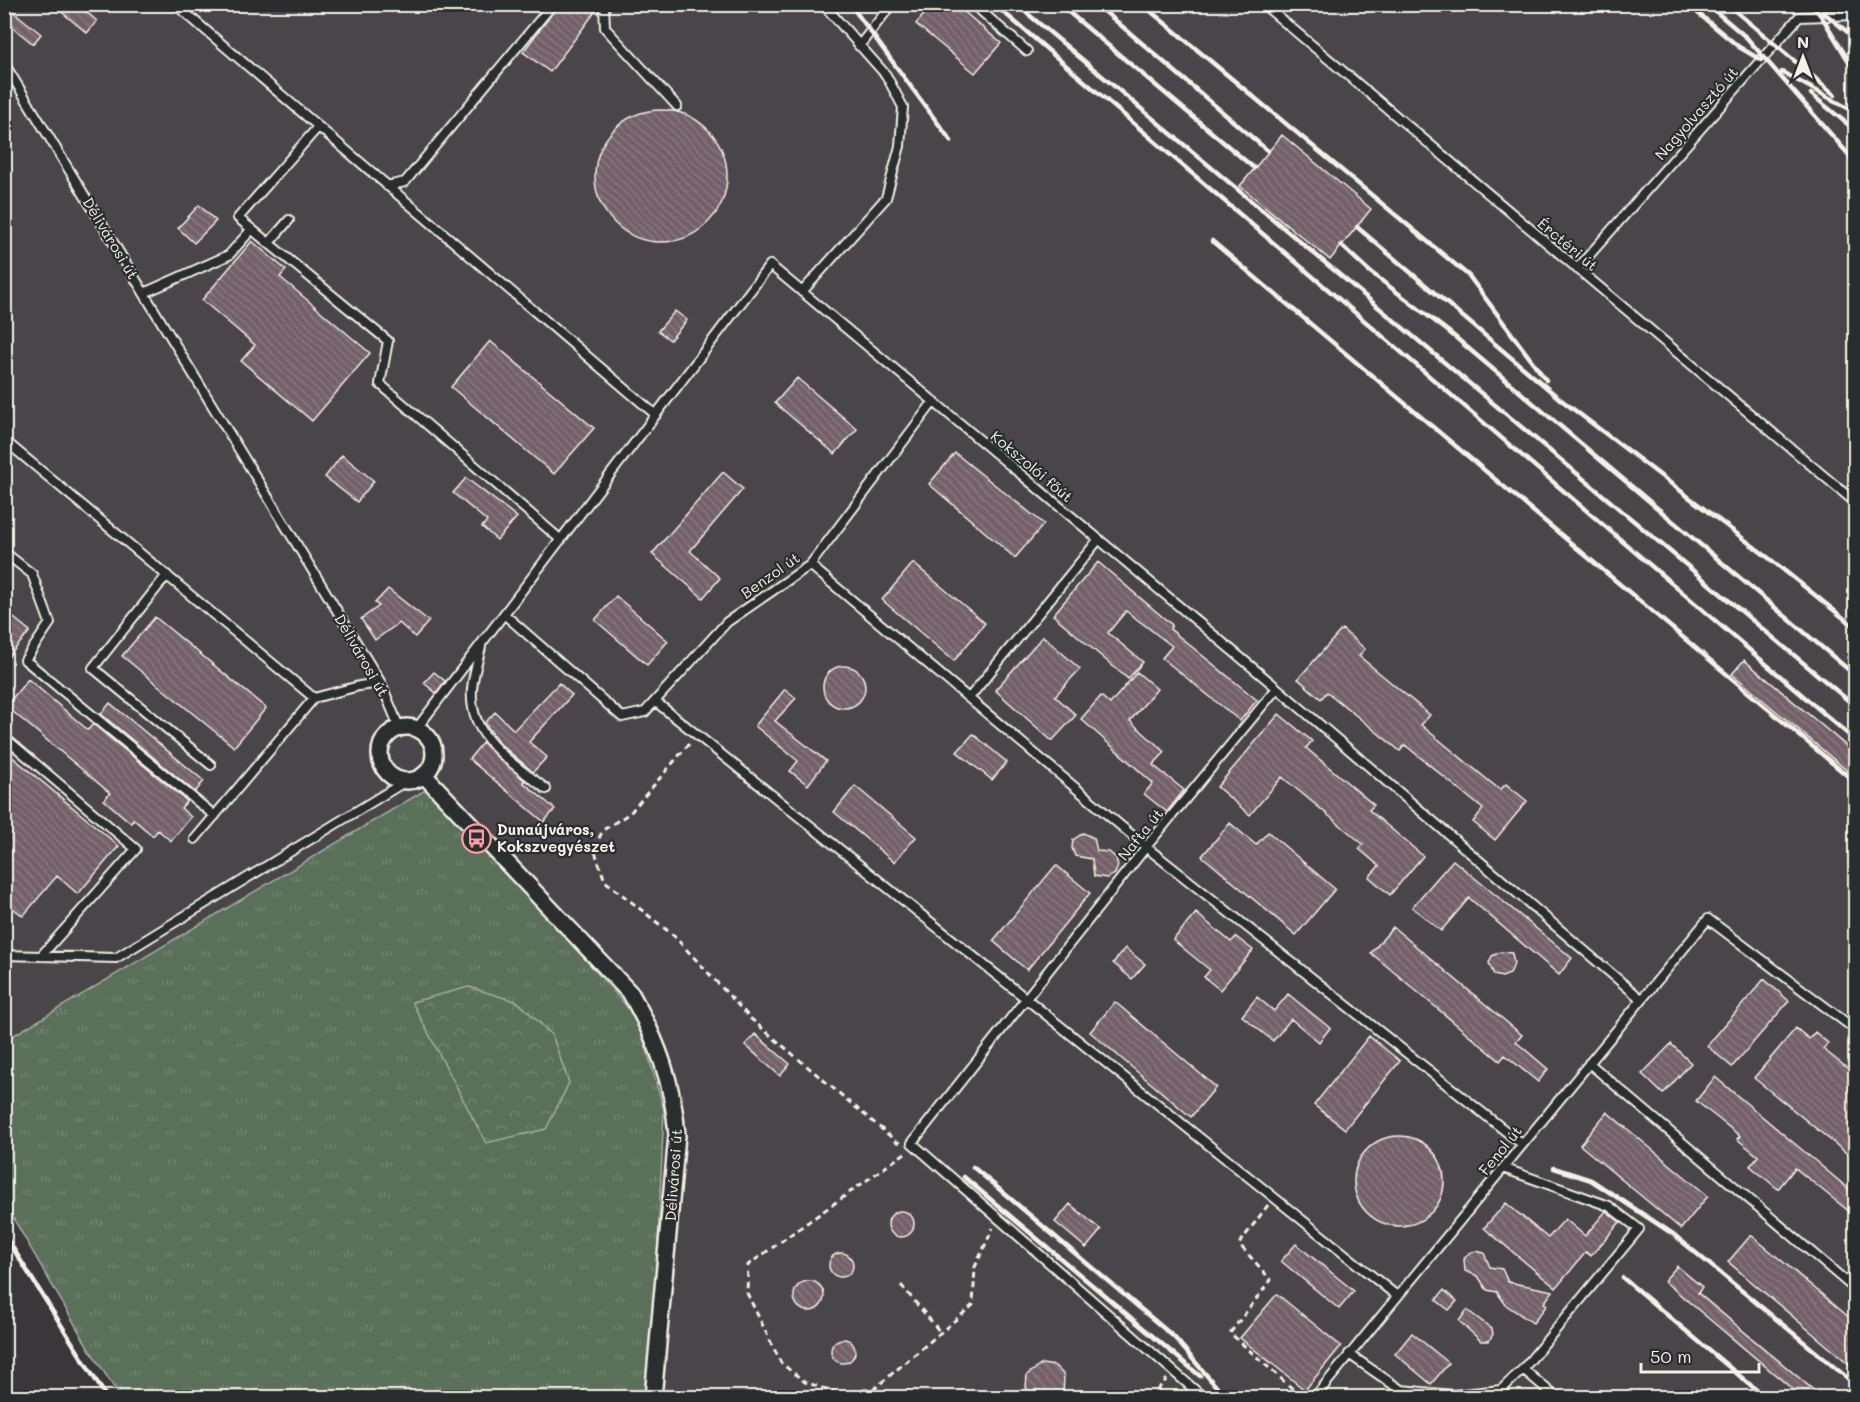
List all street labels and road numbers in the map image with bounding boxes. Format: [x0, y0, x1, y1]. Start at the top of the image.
street label: Nagyolvasztó út [1650, 62, 1742, 164]
street label: Délivárosi út [79, 193, 143, 283]
street label: Érctéri út [1534, 213, 1602, 275]
street label: Kokszolói főút [987, 426, 1077, 506]
street label: Benzol út [737, 547, 803, 603]
street label: Délivárosi út [330, 610, 394, 700]
street label: Nafta út [1113, 804, 1167, 864]
street label: Fenol út [1474, 1121, 1526, 1179]
street label: Délivárosi út [660, 1128, 686, 1222]

